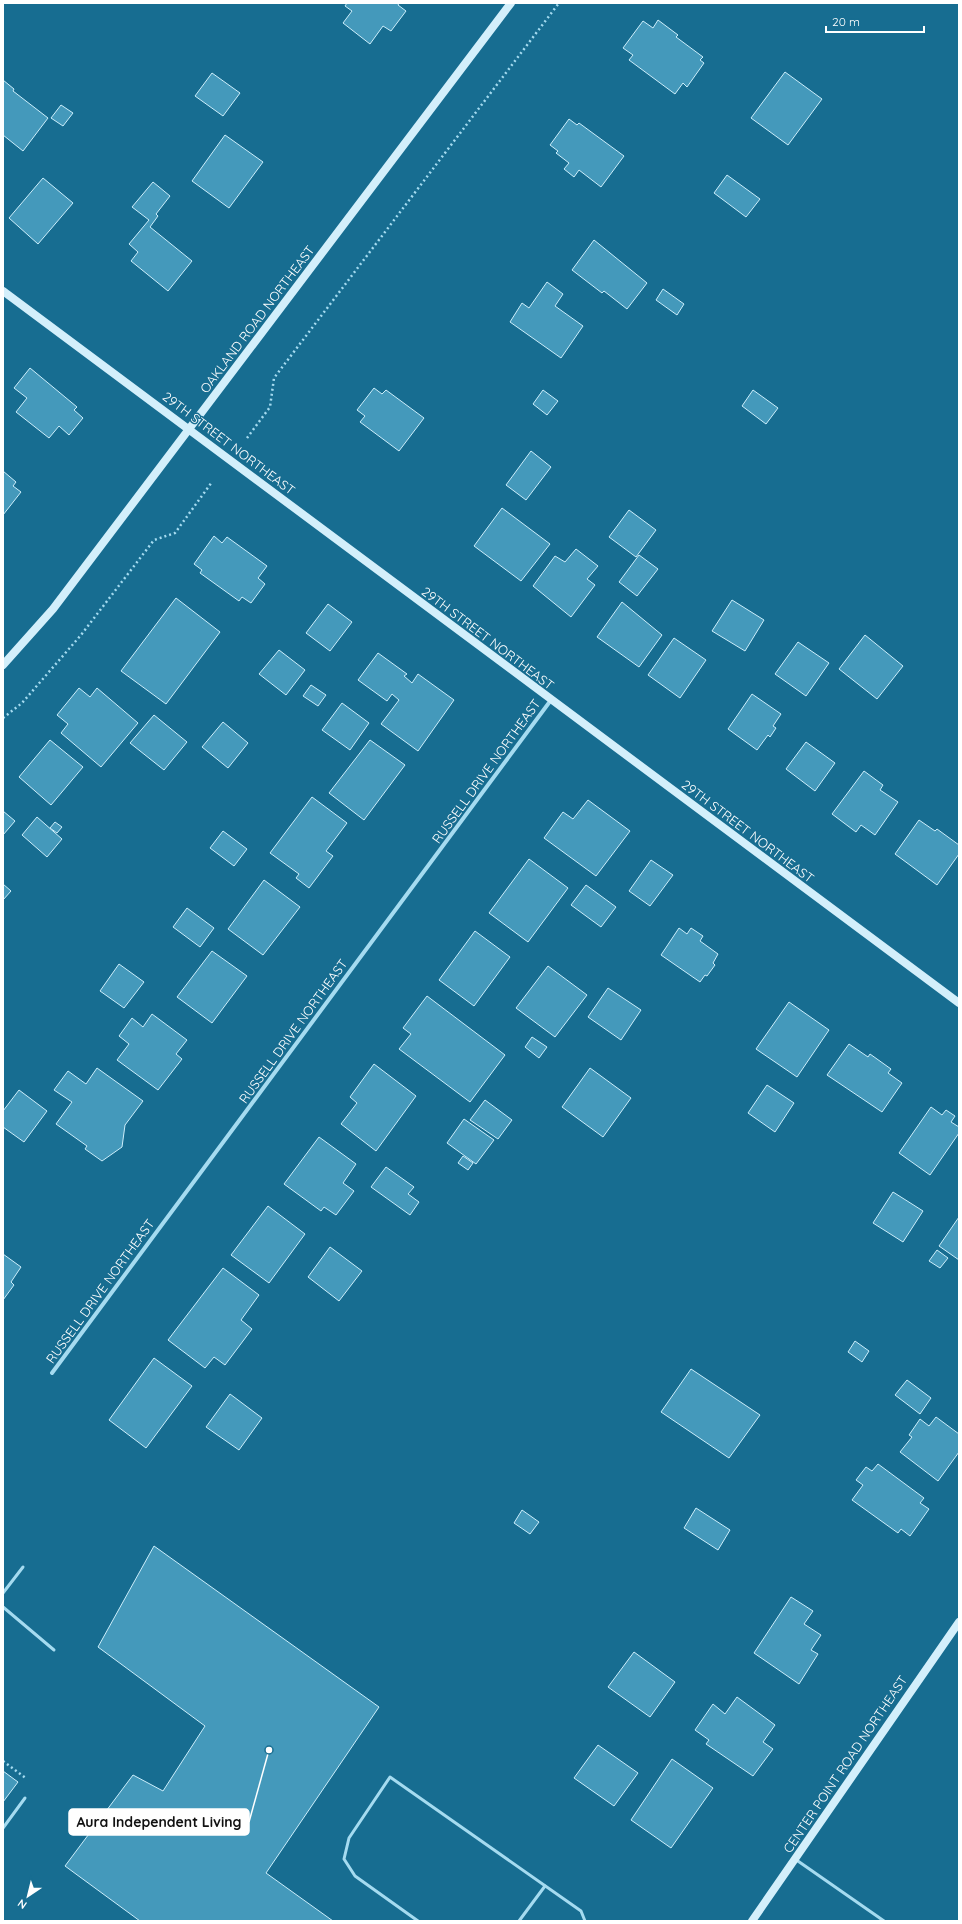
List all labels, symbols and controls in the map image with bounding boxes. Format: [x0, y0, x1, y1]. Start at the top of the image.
scale bar [826, 8, 924, 34]
text: 20 m [832, 14, 860, 29]
street label: OAKLAND ROAD NORTHEAST [196, 242, 318, 396]
street label: 29TH STREET NORTHEAST [160, 388, 298, 498]
street label: 29TH STREET NORTHEAST [419, 583, 557, 693]
street label: RUSSELL DRIVE NORTHEAST [428, 696, 544, 846]
street label: 29TH STREET NORTHEAST [679, 776, 817, 886]
street label: RUSSELL DRIVE NORTHEAST [235, 956, 351, 1106]
street label: RUSSELL DRIVE NORTHEAST [42, 1216, 158, 1366]
street label: CENTER POINT ROAD NORTHEAST [779, 1672, 911, 1856]
callout: Aura Independent Living [69, 1809, 249, 1835]
text: Aura Independent Living [77, 1813, 242, 1831]
north arrow [8, 1876, 48, 1916]
text: N [15, 1896, 30, 1912]

